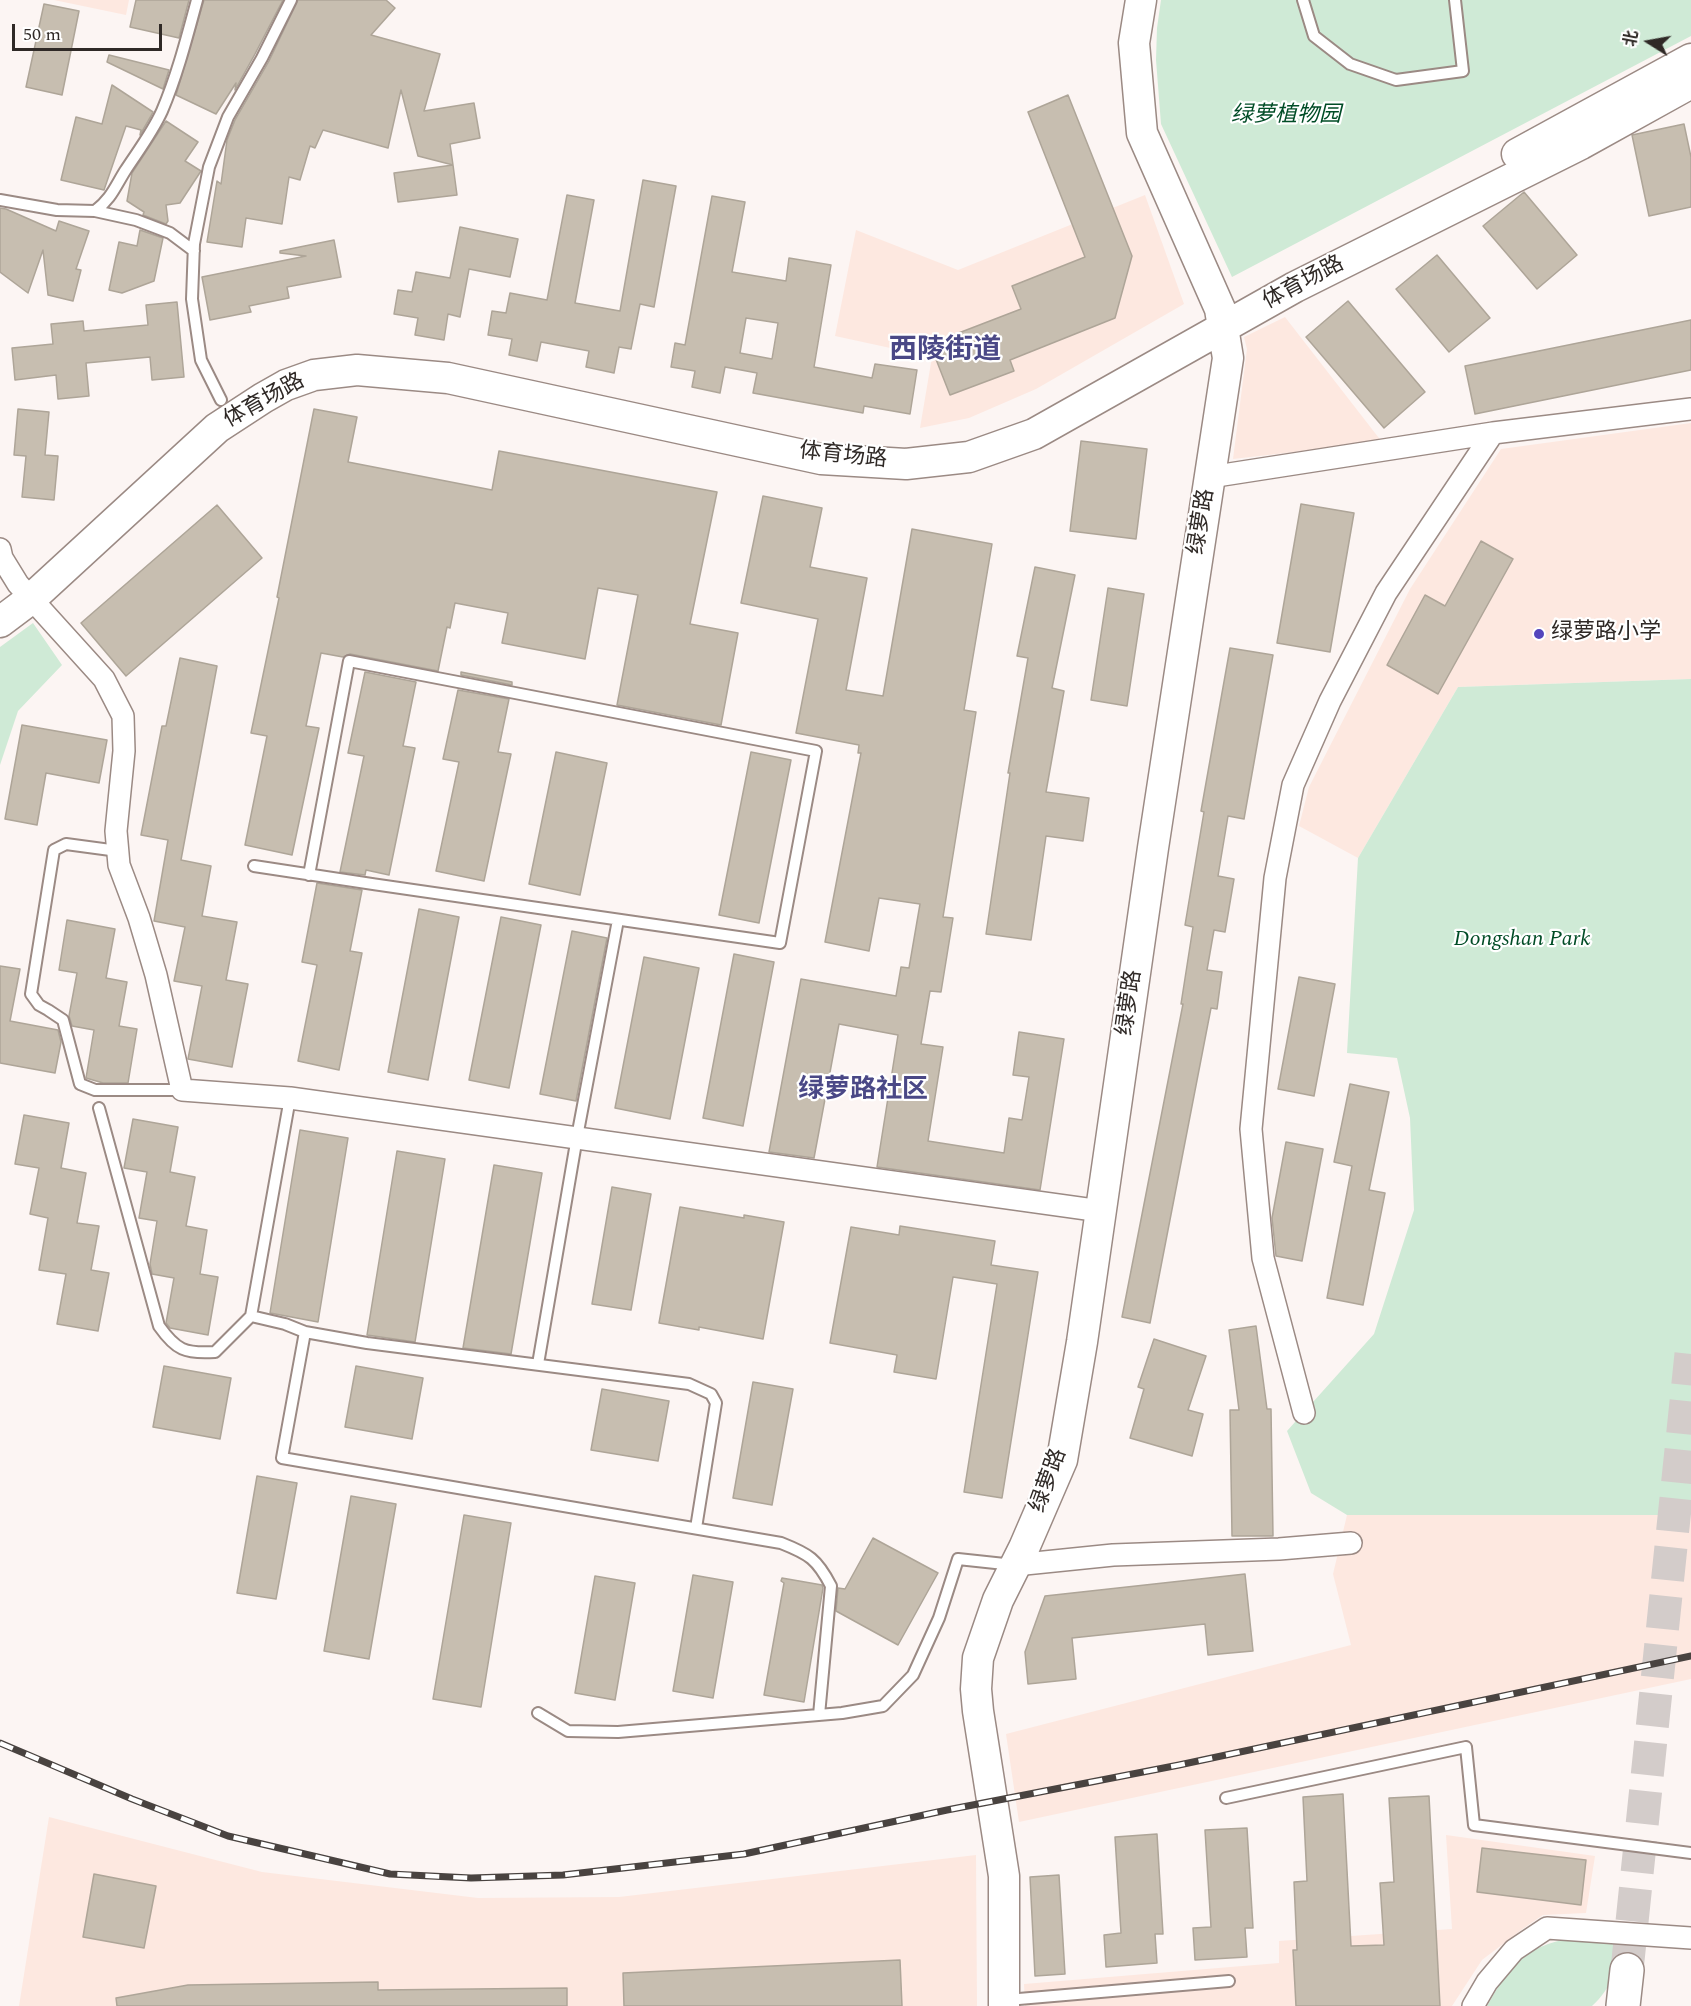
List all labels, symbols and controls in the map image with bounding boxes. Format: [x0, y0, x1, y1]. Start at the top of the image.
scale bar [15, 12, 165, 50]
north arrow [1619, 12, 1679, 72]
text: 50 m [23, 21, 61, 48]
text: 北 [1618, 28, 1645, 49]
park label: 绿萝植物园 [1231, 104, 1341, 130]
street label: 体育场路 [1259, 252, 1349, 316]
district label: 西陵街道 [889, 336, 1001, 370]
street label: 体育场路 [220, 369, 310, 435]
street label: 体育场路 [798, 439, 888, 475]
street label: 绿萝路 [1185, 487, 1221, 557]
place label: 绿萝路小学 [1551, 621, 1661, 647]
marker: 绿萝路小学 [1532, 627, 1546, 641]
park label: Dongshan Park [1453, 928, 1591, 954]
street label: 绿萝路 [1113, 968, 1149, 1038]
district label: 绿萝路社区 [798, 1076, 928, 1108]
street label: 绿萝路 [1026, 1445, 1074, 1517]

